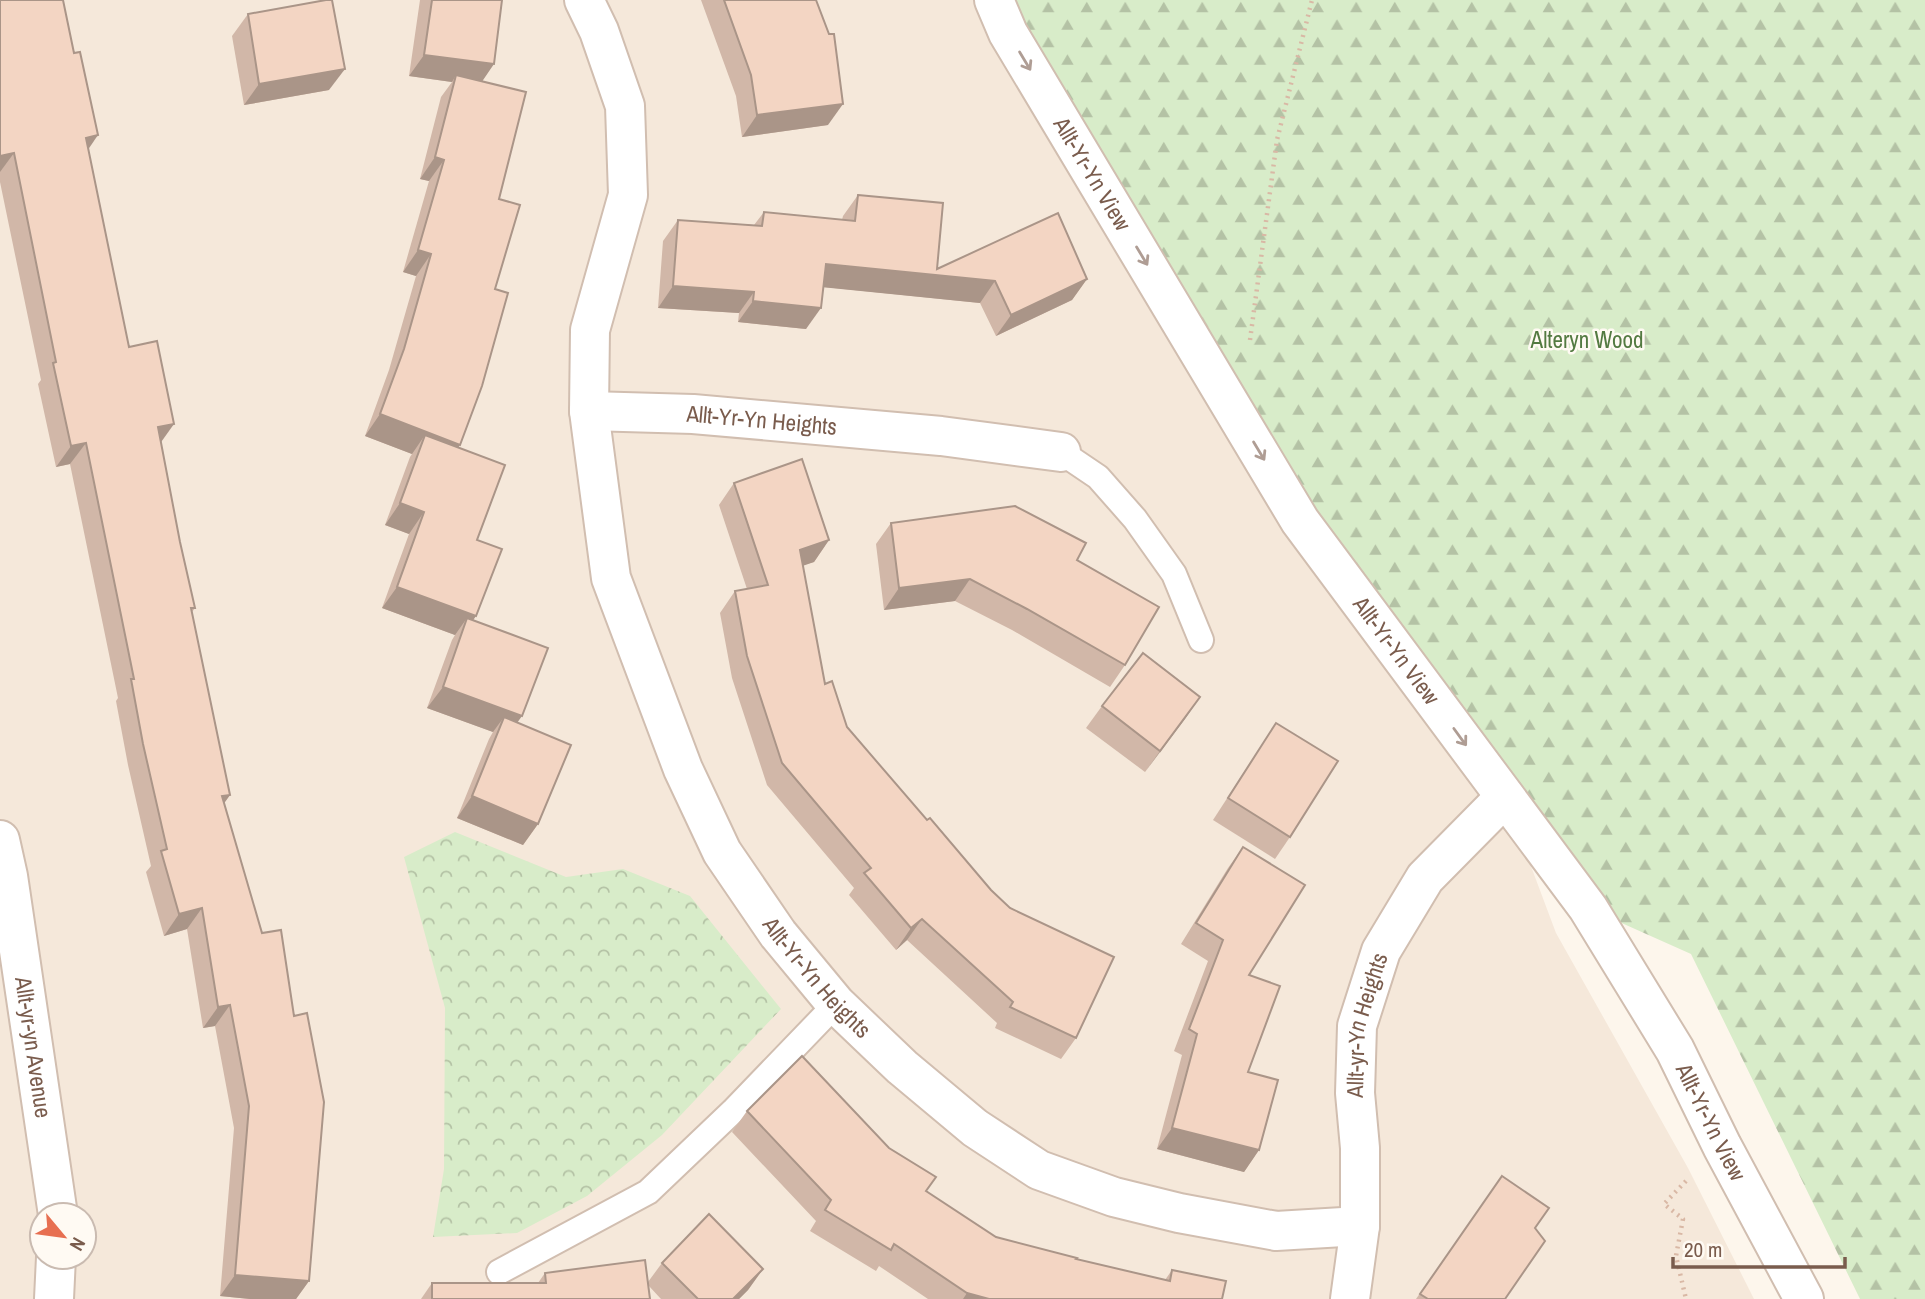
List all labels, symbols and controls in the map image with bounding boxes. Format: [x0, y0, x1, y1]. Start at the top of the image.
one-way arrow [1018, 50, 1032, 70]
street label: Allt-Yr-Yn View [1046, 110, 1139, 237]
one-way arrow [1135, 245, 1149, 265]
park label: Alteryn Wood [1530, 324, 1643, 355]
street label: Allt-Yr-Yn Heights [685, 398, 838, 442]
one-way arrow [1252, 441, 1266, 461]
street label: Allt-Yr-Yn View [1346, 589, 1448, 711]
one-way arrow [1453, 727, 1468, 746]
street label: Allt-Yr-Yn Heights [755, 910, 878, 1044]
street label: Allt-yr-Yn Heights [1339, 949, 1394, 1099]
street label: Allt-yr-yn Avenue [8, 974, 59, 1120]
street label: Allt-Yr-Yn View [1668, 1057, 1754, 1186]
north arrow [28, 1201, 98, 1271]
scale bar [1673, 1226, 1844, 1270]
text: N [64, 1233, 92, 1255]
text: 20 m [1684, 1235, 1722, 1264]

